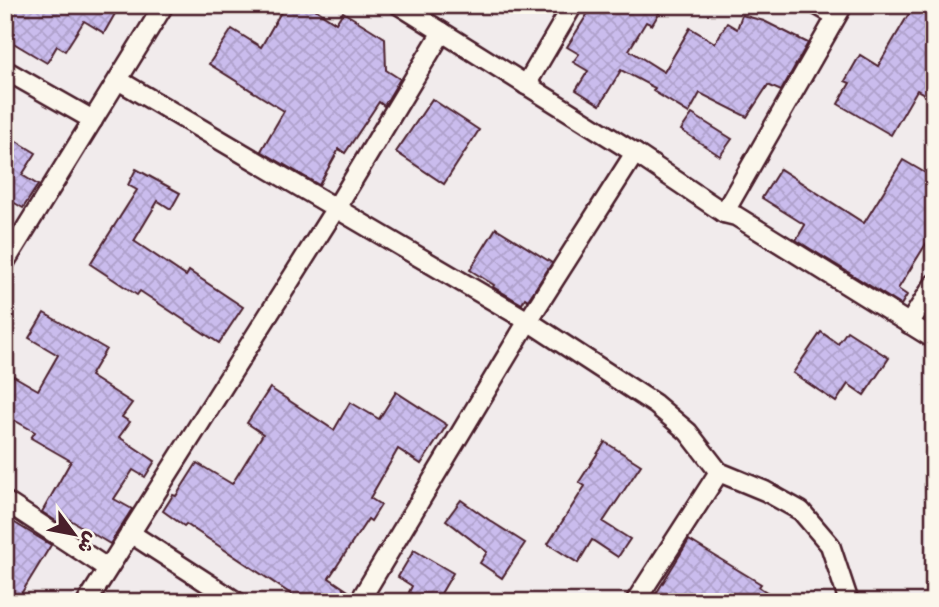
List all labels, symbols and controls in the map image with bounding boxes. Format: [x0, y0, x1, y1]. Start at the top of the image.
north arrow [38, 498, 108, 568]
text: ش [73, 528, 105, 559]

